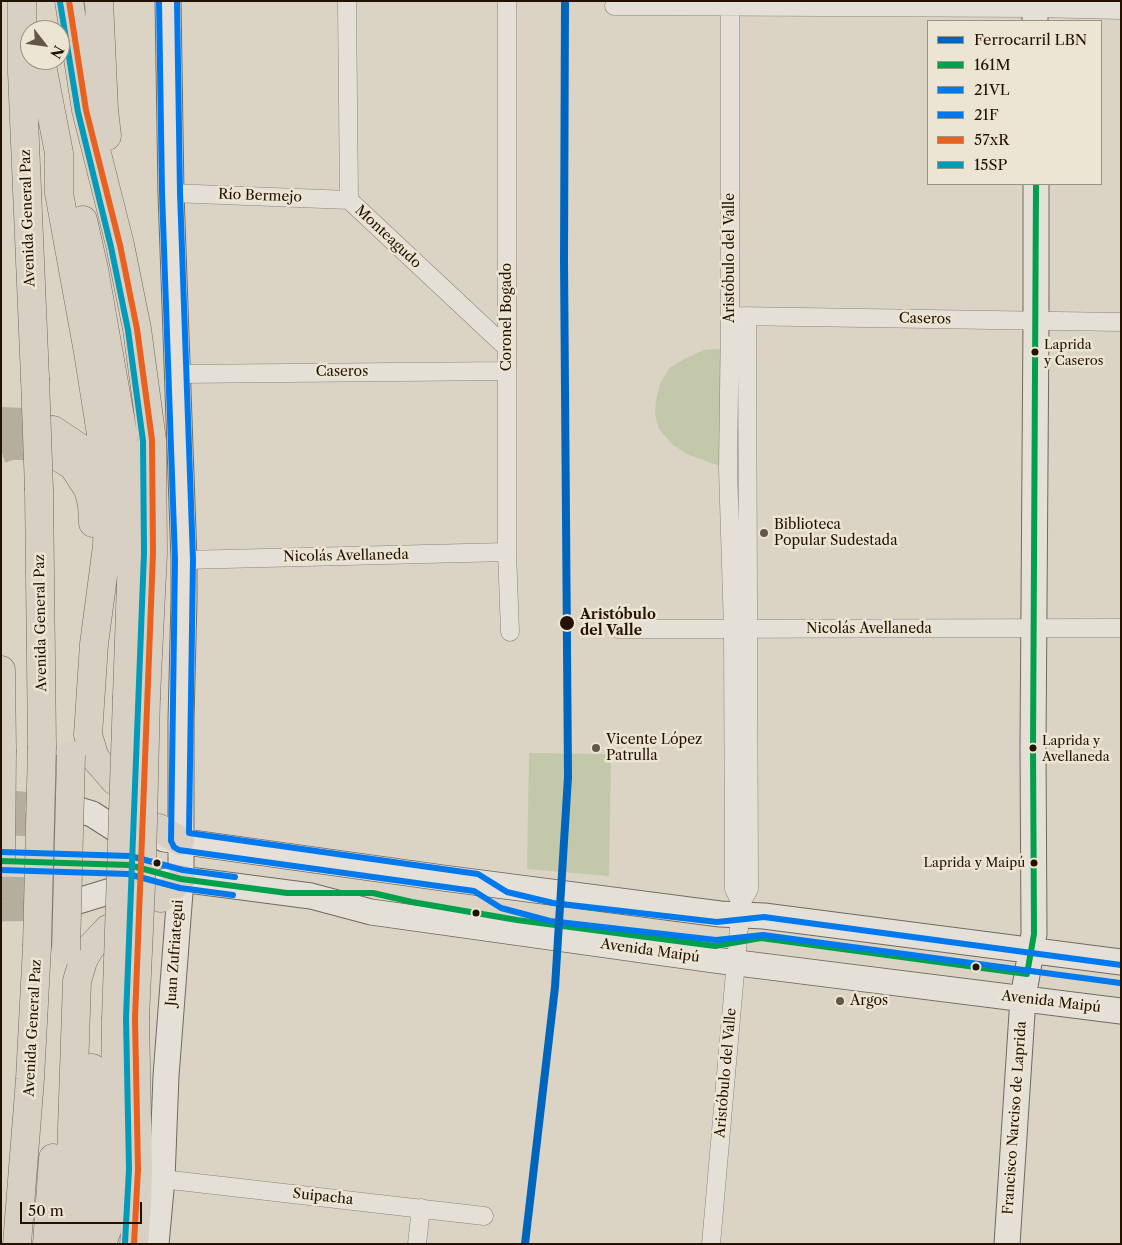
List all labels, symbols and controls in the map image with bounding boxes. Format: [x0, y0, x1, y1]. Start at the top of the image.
north arrow [20, 20, 70, 70]
legend [927, 20, 1102, 185]
text: Ferrocarril LBN [974, 30, 1087, 49]
text: N [46, 42, 68, 62]
text: 161M [974, 55, 1011, 74]
text: 21VL [974, 80, 1010, 99]
text: 21F [974, 105, 999, 124]
text: 57xR [974, 130, 1009, 149]
street label: Avenida General Paz [17, 149, 39, 287]
text: 15SP [974, 155, 1007, 174]
street label: Río Bermejo [218, 186, 302, 206]
street label: Aristóbulo del Valle [722, 193, 738, 323]
street label: Monteagudo [351, 202, 425, 272]
street label: Coronel Bogado [499, 263, 515, 371]
street label: Caseros [899, 310, 951, 328]
place label: Laprida y Caseros [1044, 337, 1103, 368]
marker: Laprida y Caseros [1030, 347, 1040, 357]
street label: Caseros [316, 364, 368, 380]
place label: Biblioteca Popular Sudestada [774, 517, 898, 550]
marker: Biblioteca Popular Sudestada [758, 527, 770, 539]
street label: Nicolás Avellaneda [283, 547, 409, 565]
street label: Avenida General Paz [31, 554, 51, 692]
place label: Aristóbulo del Valle [580, 607, 656, 640]
marker: Aristóbulo del Valle [558, 614, 576, 632]
street label: Nicolás Avellaneda [806, 621, 932, 637]
place label: Vicente López Patrulla [606, 732, 702, 764]
place label: Laprida y Avellaneda [1042, 733, 1110, 764]
marker: Vicente López Patrulla [590, 742, 602, 754]
marker: Laprida y Avellaneda [1028, 743, 1038, 753]
place label: Laprida y Maipú [924, 855, 1025, 871]
unlabelled marker [152, 858, 162, 868]
marker: Laprida y Maipú [1029, 858, 1039, 868]
street label: Juan Zufriategui [163, 899, 187, 1007]
unlabelled marker [471, 908, 481, 918]
street label: Avenida Maipú [599, 936, 701, 966]
street label: Avenida General Paz [21, 959, 45, 1097]
unlabelled marker [971, 962, 981, 972]
street label: Avenida Maipú [1000, 988, 1102, 1016]
place label: Argos [850, 993, 888, 1009]
marker: Argos [834, 995, 846, 1007]
street label: Aristóbulo del Valle [712, 1007, 740, 1139]
street label: Francisco Narciso de Laprida [1000, 1021, 1030, 1215]
street label: Suipacha [292, 1185, 354, 1209]
scale bar [22, 1192, 145, 1224]
text: 50 m [28, 1201, 64, 1220]

